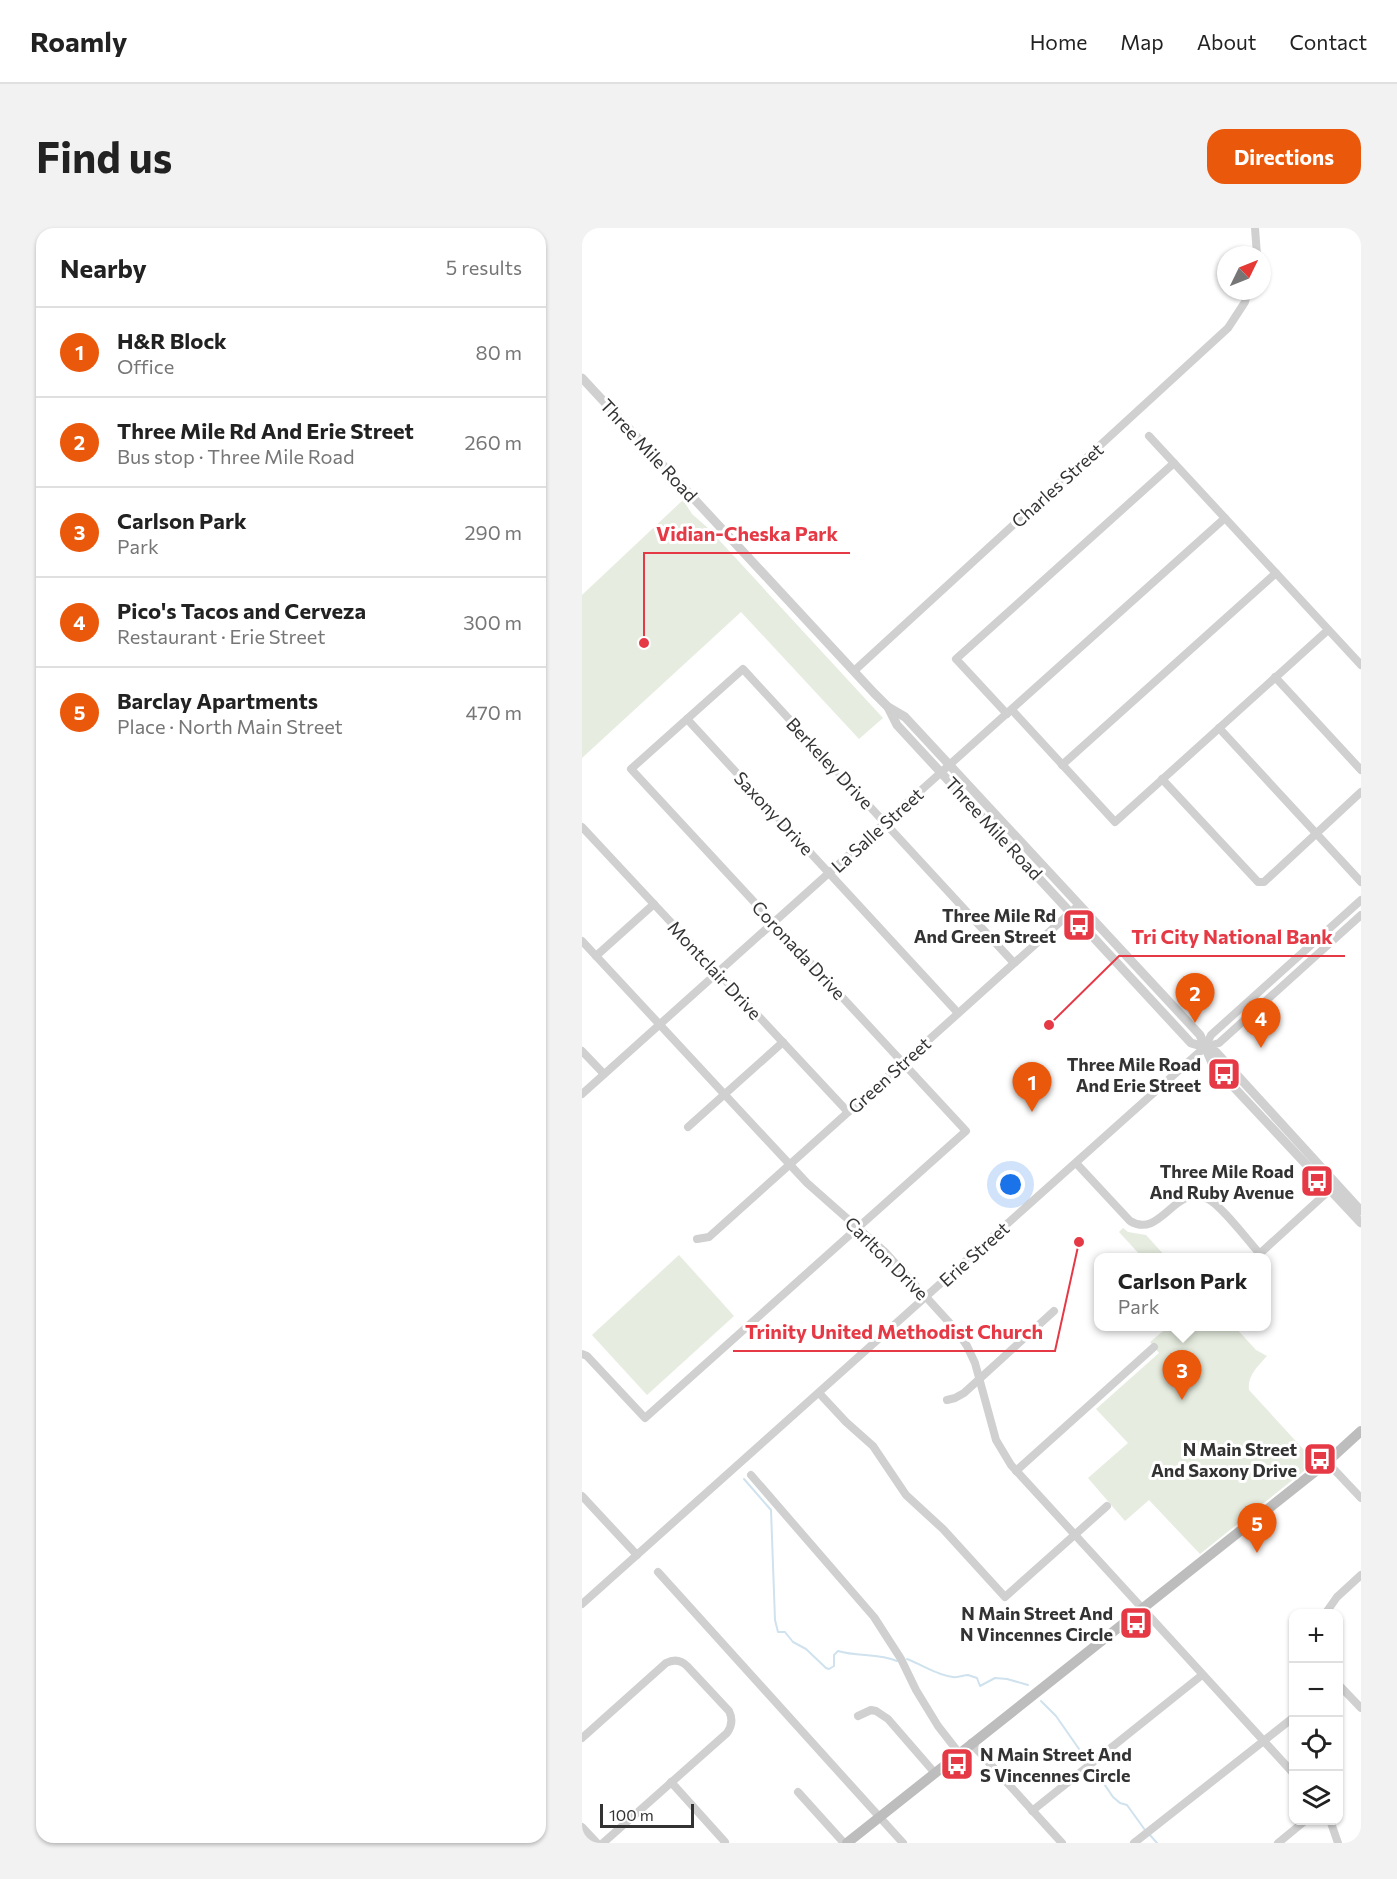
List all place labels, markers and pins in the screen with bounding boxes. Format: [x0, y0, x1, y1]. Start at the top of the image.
callout: Vidian-Cheska Park [644, 515, 850, 553]
place label: Three Mile Rd And Green Street [914, 904, 1056, 947]
bus stop icon: Three Mile Rd And Green Street [1061, 907, 1097, 943]
callout: Tri City National Bank [1119, 918, 1345, 956]
pin: 2 [1176, 974, 1214, 1023]
pin: 4 [1242, 998, 1280, 1048]
place label: Three Mile Road And Erie Street [1067, 1053, 1201, 1096]
bus stop icon: Three Mile Road And Erie Street [1206, 1056, 1242, 1092]
pin: 1 [1012, 1062, 1052, 1112]
place label: Three Mile Road And Ruby Avenue [1149, 1160, 1294, 1203]
bus stop icon: Three Mile Road And Ruby Avenue [1299, 1163, 1335, 1199]
callout: Trinity United Methodist Church [733, 1313, 1055, 1351]
pin: 3 [1162, 1350, 1202, 1400]
place label: N Main Street And Saxony Drive [1151, 1438, 1297, 1481]
bus stop icon: N Main Street And Saxony Drive [1302, 1441, 1338, 1477]
pin: 5 [1238, 1504, 1276, 1553]
place label: N Main Street And N Vincennes Circle [960, 1602, 1113, 1645]
bus stop icon: N Main Street And N Vincennes Circle [1118, 1605, 1154, 1641]
place label: N Main Street And S Vincennes Circle [980, 1743, 1132, 1786]
bus stop icon: N Main Street And S Vincennes Circle [939, 1746, 975, 1782]

